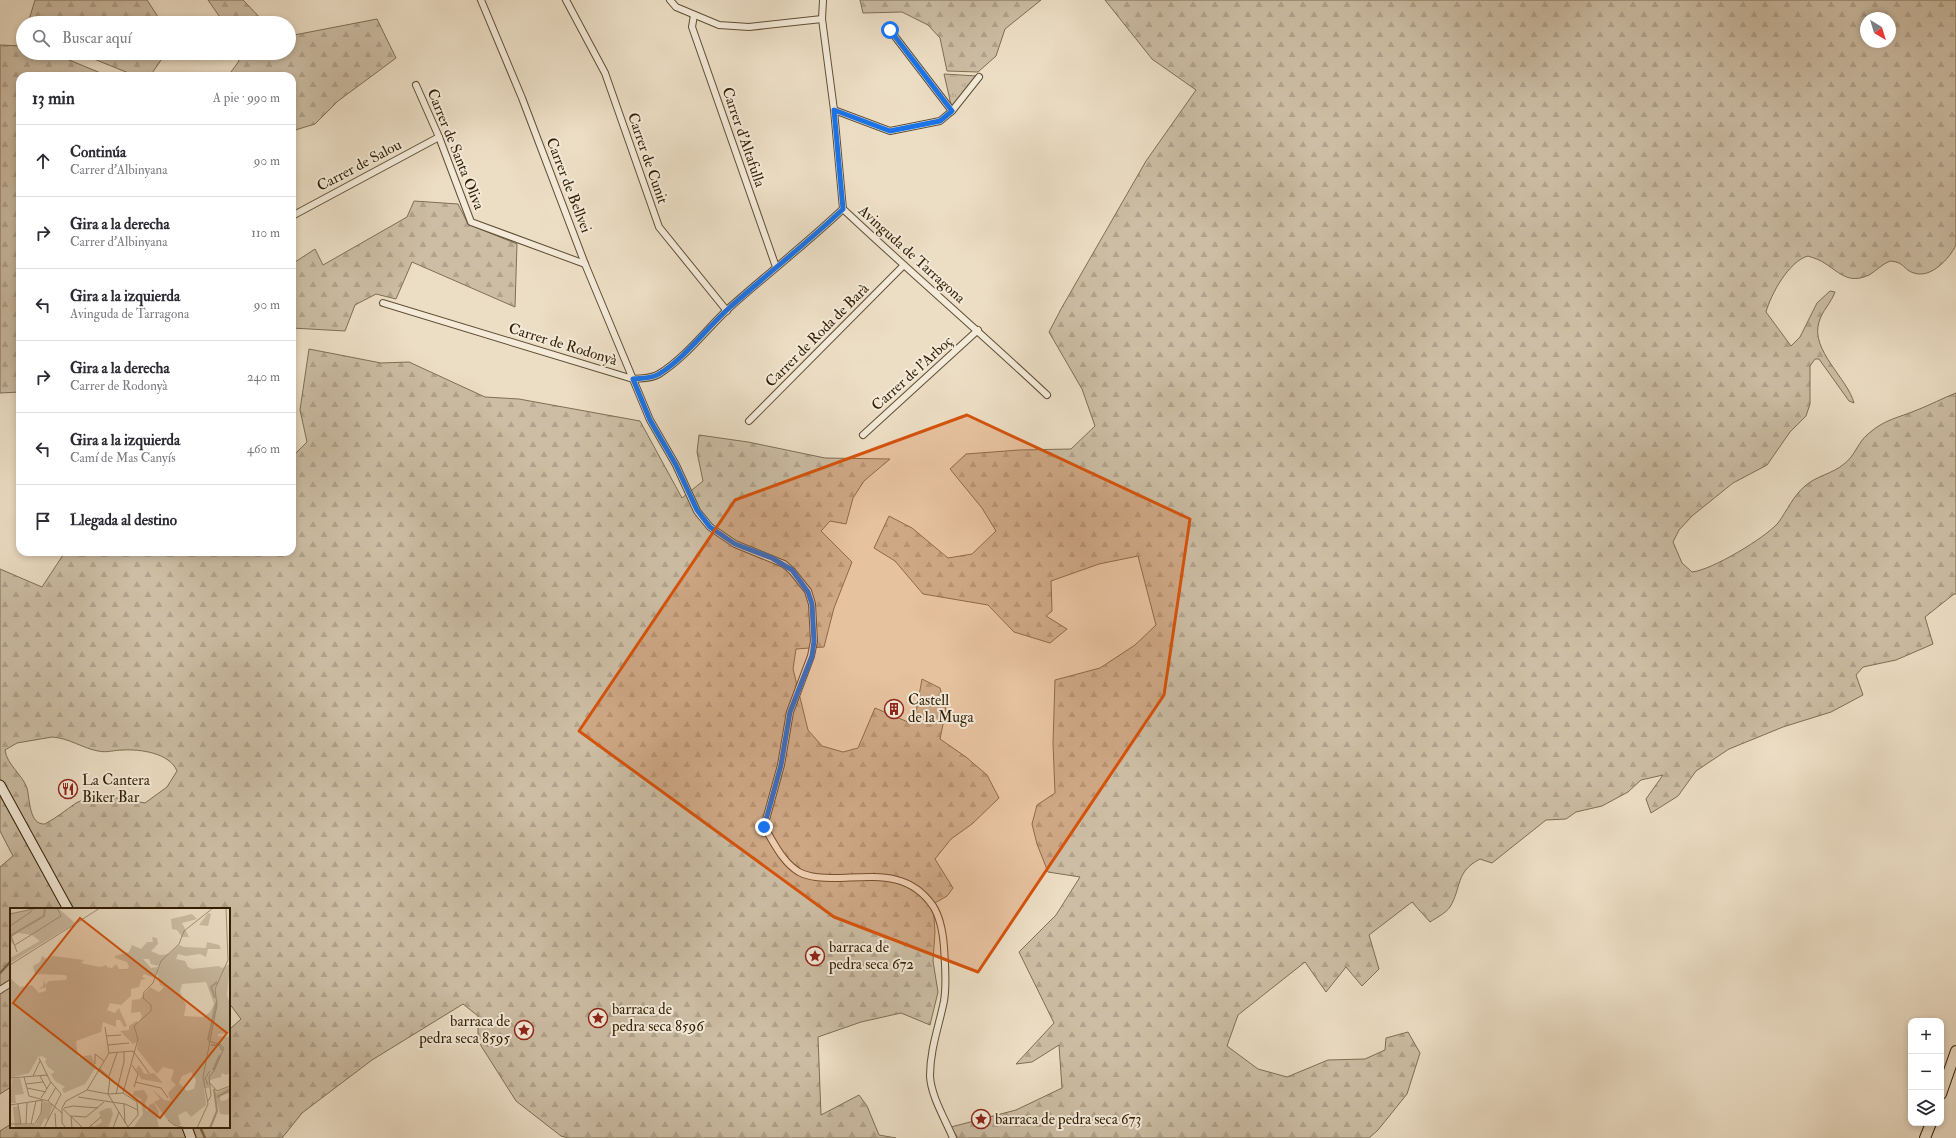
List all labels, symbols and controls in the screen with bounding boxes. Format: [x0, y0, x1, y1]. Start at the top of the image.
north arrow [1860, 12, 1896, 48]
search box [16, 16, 296, 60]
route start [881, 21, 899, 39]
icon: search [30, 27, 52, 49]
text: Buscar aquí [62, 29, 131, 48]
street label: Carrer d'Altafulla [718, 85, 770, 191]
street label: Carrer de Santa Oliva [423, 86, 489, 213]
text: 13 min [32, 88, 75, 109]
text: A pie · 990 m [213, 90, 280, 106]
street label: Carrer de Cunit [623, 110, 672, 206]
street label: Carrer de Salou [314, 135, 405, 196]
street label: Carrer de Bellvei [542, 135, 595, 235]
text: Continúa [70, 143, 126, 162]
icon: ahead [32, 150, 54, 172]
text: 90 m [254, 153, 280, 169]
text: Carrer d'Albinyana [70, 162, 168, 178]
street label: Avinguda de Tarragona [853, 201, 970, 308]
text: Gira a la derecha [70, 215, 170, 234]
icon: right [32, 222, 54, 244]
text: 110 m [251, 225, 280, 241]
text: Carrer d'Albinyana [70, 234, 168, 250]
street label: Carrer de Roda de Barà [761, 279, 874, 391]
text: Gira a la izquierda [70, 287, 180, 306]
icon: left [32, 294, 54, 316]
text: 90 m [254, 297, 280, 313]
text: Avinguda de Tarragona [70, 306, 189, 322]
street label: Carrer de Rodonyà [506, 319, 620, 370]
street label: Carrer de l'Arboç [868, 332, 957, 415]
text: Gira a la derecha [70, 359, 170, 378]
icon: right [32, 366, 54, 388]
text: 240 m [247, 369, 280, 385]
text: Carrer de Rodonyà [70, 378, 168, 394]
text: Gira a la izquierda [70, 431, 180, 450]
icon: left [32, 438, 54, 460]
text: 460 m [247, 441, 280, 457]
text: Camí de Mas Canyís [70, 450, 176, 466]
icon: arrive [32, 510, 54, 532]
text: Llegada al destino [70, 511, 177, 530]
place label: Castell de la Muga [908, 691, 974, 727]
building icon: Castell de la Muga [883, 698, 905, 720]
place label: La Cantera Biker Bar [82, 771, 151, 807]
restaurant icon: La Cantera Biker Bar [57, 778, 79, 800]
route end [755, 818, 773, 836]
inset map [10, 908, 230, 1128]
place label: barraca de pedra seca 672 [828, 938, 914, 975]
place icon: barraca de pedra seca 672 [804, 945, 826, 967]
place label: barraca de pedra seca 8596 [611, 1000, 705, 1037]
place icon: barraca de pedra seca 8596 [587, 1007, 609, 1029]
place label: barraca de pedra seca 8595 [418, 1012, 510, 1049]
map controls [1908, 1018, 1944, 1126]
button: + [1908, 1018, 1944, 1054]
place icon: barraca de pedra seca 8595 [513, 1019, 535, 1041]
button: − [1908, 1054, 1944, 1090]
button: layers [1908, 1090, 1944, 1126]
place icon: barraca de pedra seca 673 [970, 1108, 992, 1130]
place label: barraca de pedra seca 673 [995, 1110, 1141, 1130]

